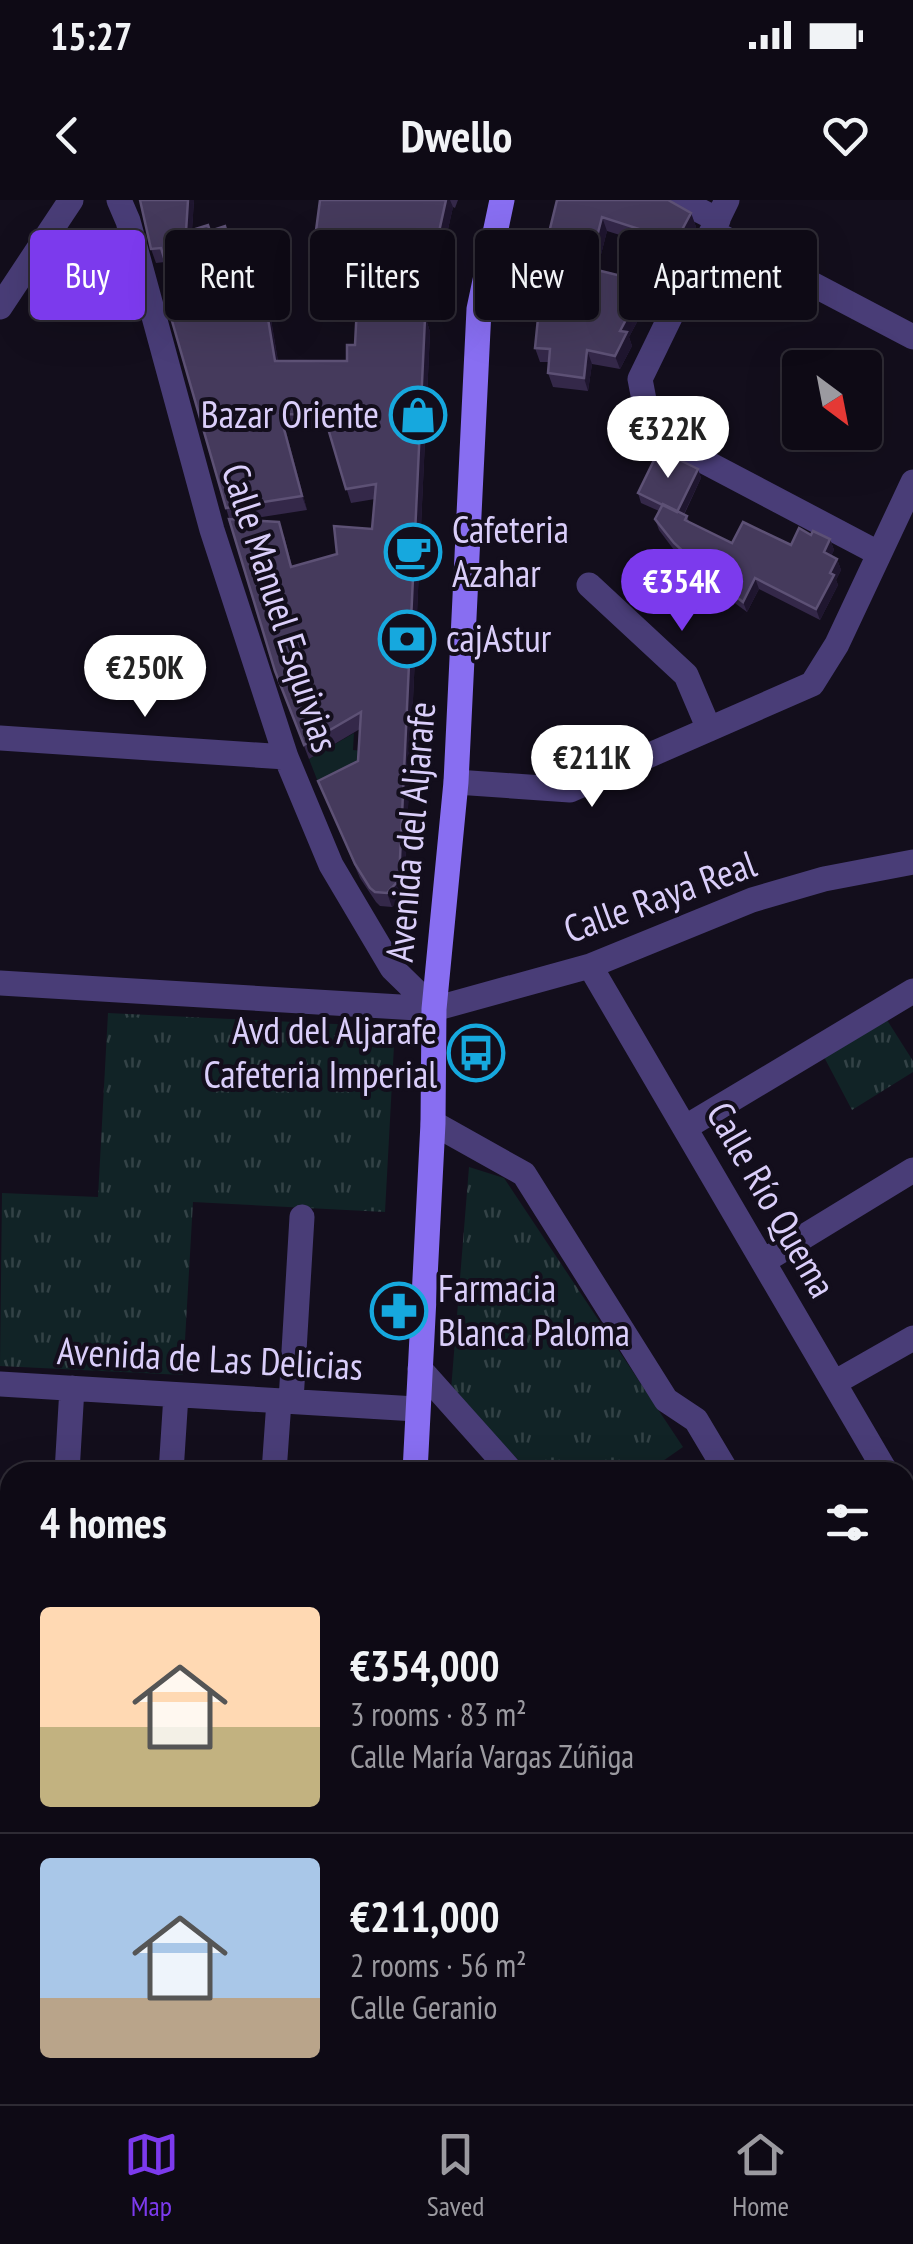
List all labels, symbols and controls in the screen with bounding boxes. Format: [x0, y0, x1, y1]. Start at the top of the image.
text: 15:27 [50, 11, 132, 60]
text: Dwello [401, 106, 512, 164]
icon: back [40, 108, 95, 163]
icon: heart [818, 108, 873, 163]
chip: Buy [30, 230, 145, 320]
chip: Rent [165, 230, 290, 320]
chip: Filters [310, 230, 455, 320]
chip: New [475, 230, 599, 320]
chip: Apartment [619, 230, 817, 320]
north arrow [782, 350, 882, 450]
map controls [782, 350, 882, 450]
shop icon: Bazar Oriente [388, 385, 448, 445]
place label: Bazar Oriente [201, 389, 379, 438]
pin: €322K [598, 396, 738, 481]
text: €322K [629, 407, 707, 449]
street label: Calle Manuel Esquivias [212, 457, 351, 758]
place label: Cafeteria Azahar [452, 504, 569, 597]
cafe icon: Cafeteria Azahar [383, 522, 443, 582]
pin: €354K [612, 549, 752, 634]
text: €354K [643, 560, 721, 602]
bank icon: cajAstur [377, 609, 437, 669]
place label: cajAstur [446, 613, 552, 662]
pin: €250K [75, 635, 215, 720]
text: €250K [106, 646, 184, 688]
street label: Avenida del Aljarafe [374, 700, 445, 964]
pin: €211K [522, 725, 662, 810]
text: €211K [553, 736, 631, 778]
street label: Calle Raya Real [557, 838, 762, 953]
place label: Avd del Aljarafe Cafeteria Imperial [203, 1005, 437, 1098]
bus stop icon: Avd del Aljarafe Cafeteria Imperial [446, 1023, 506, 1083]
street label: Calle Río Quema [697, 1093, 848, 1306]
place label: Farmacia Blanca Paloma [438, 1263, 630, 1356]
pharmacy icon: Farmacia Blanca Paloma [369, 1281, 429, 1341]
street label: Avenida de Las Delicias [56, 1325, 364, 1390]
text: 4 homes [40, 1495, 167, 1550]
icon: filters [820, 1495, 875, 1550]
text: €354,000 [350, 1638, 500, 1693]
icon: home [120, 1647, 240, 1767]
text: 3 rooms · 83 m² [350, 1693, 527, 1735]
text: Calle María Vargas Zúñiga [350, 1735, 634, 1777]
text: €211,000 [350, 1889, 500, 1944]
icon: home [120, 1898, 240, 2018]
text: 2 rooms · 56 m² [350, 1944, 527, 1986]
text: Calle Geranio [350, 1986, 497, 2028]
tab: Map [124, 2127, 179, 2224]
tab: Saved [427, 2127, 484, 2224]
tab: Home [732, 2127, 789, 2224]

